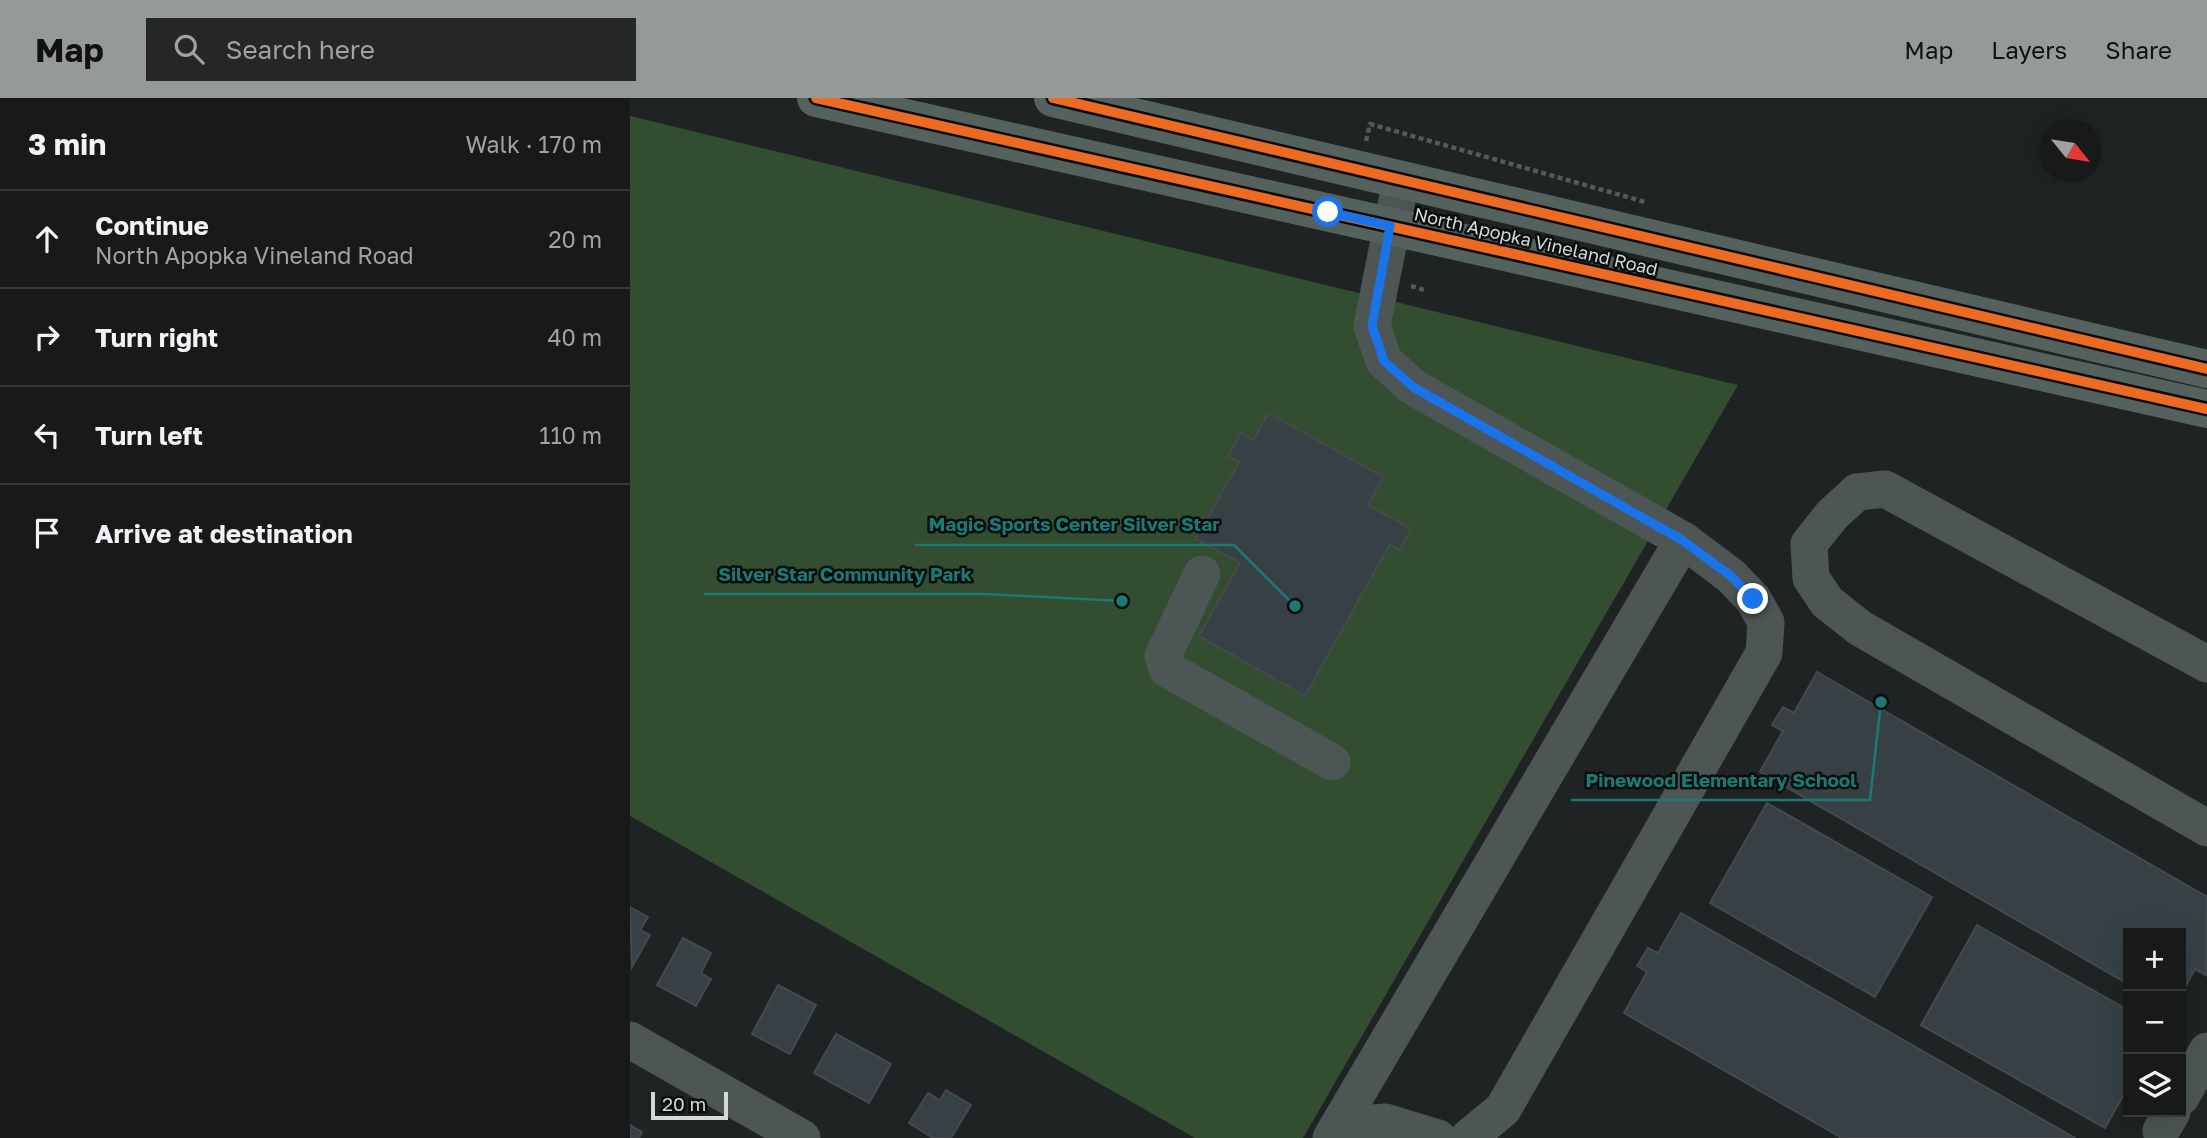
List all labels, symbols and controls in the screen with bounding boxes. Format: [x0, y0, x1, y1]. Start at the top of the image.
search box [146, 18, 636, 81]
text: Map [35, 30, 104, 69]
icon: search [170, 30, 208, 68]
text: Search here [226, 34, 375, 65]
text: Map [1904, 35, 1953, 64]
text: Layers [1991, 35, 2067, 64]
text: Share [2105, 35, 2172, 64]
north arrow [2039, 119, 2102, 182]
text: 3 min [28, 126, 106, 162]
text: Walk · 170 m [465, 130, 602, 158]
route start [1312, 196, 1343, 227]
street label: North Apopka Vineland Road [1412, 202, 1660, 280]
text: Continue [95, 210, 209, 241]
icon: ahead [28, 220, 66, 258]
text: 20 m [548, 225, 602, 253]
text: North Apopka Vineland Road [95, 241, 414, 269]
icon: right [28, 318, 66, 356]
text: Turn right [95, 322, 218, 353]
text: 40 m [548, 323, 602, 351]
icon: left [28, 416, 66, 454]
text: Turn left [95, 420, 203, 451]
text: 110 m [539, 421, 602, 449]
callout: Magic Sports Center Silver Star [915, 505, 1234, 545]
text: Magic Sports Center Silver Star [928, 512, 1220, 535]
icon: arrive [28, 514, 66, 552]
text: Arrive at destination [95, 518, 353, 549]
callout: Silver Star Community Park [704, 554, 986, 594]
text: Silver Star Community Park [718, 562, 972, 585]
route end [1737, 583, 1768, 614]
callout: Pinewood Elementary School [1571, 760, 1870, 800]
text: Pinewood Elementary School [1585, 768, 1857, 791]
map controls [2123, 928, 2186, 1117]
button: + [2123, 928, 2186, 991]
button: − [2123, 991, 2186, 1054]
button: layers [2123, 1054, 2186, 1117]
scale bar [651, 1089, 728, 1121]
text: 20 m [662, 1092, 706, 1115]

